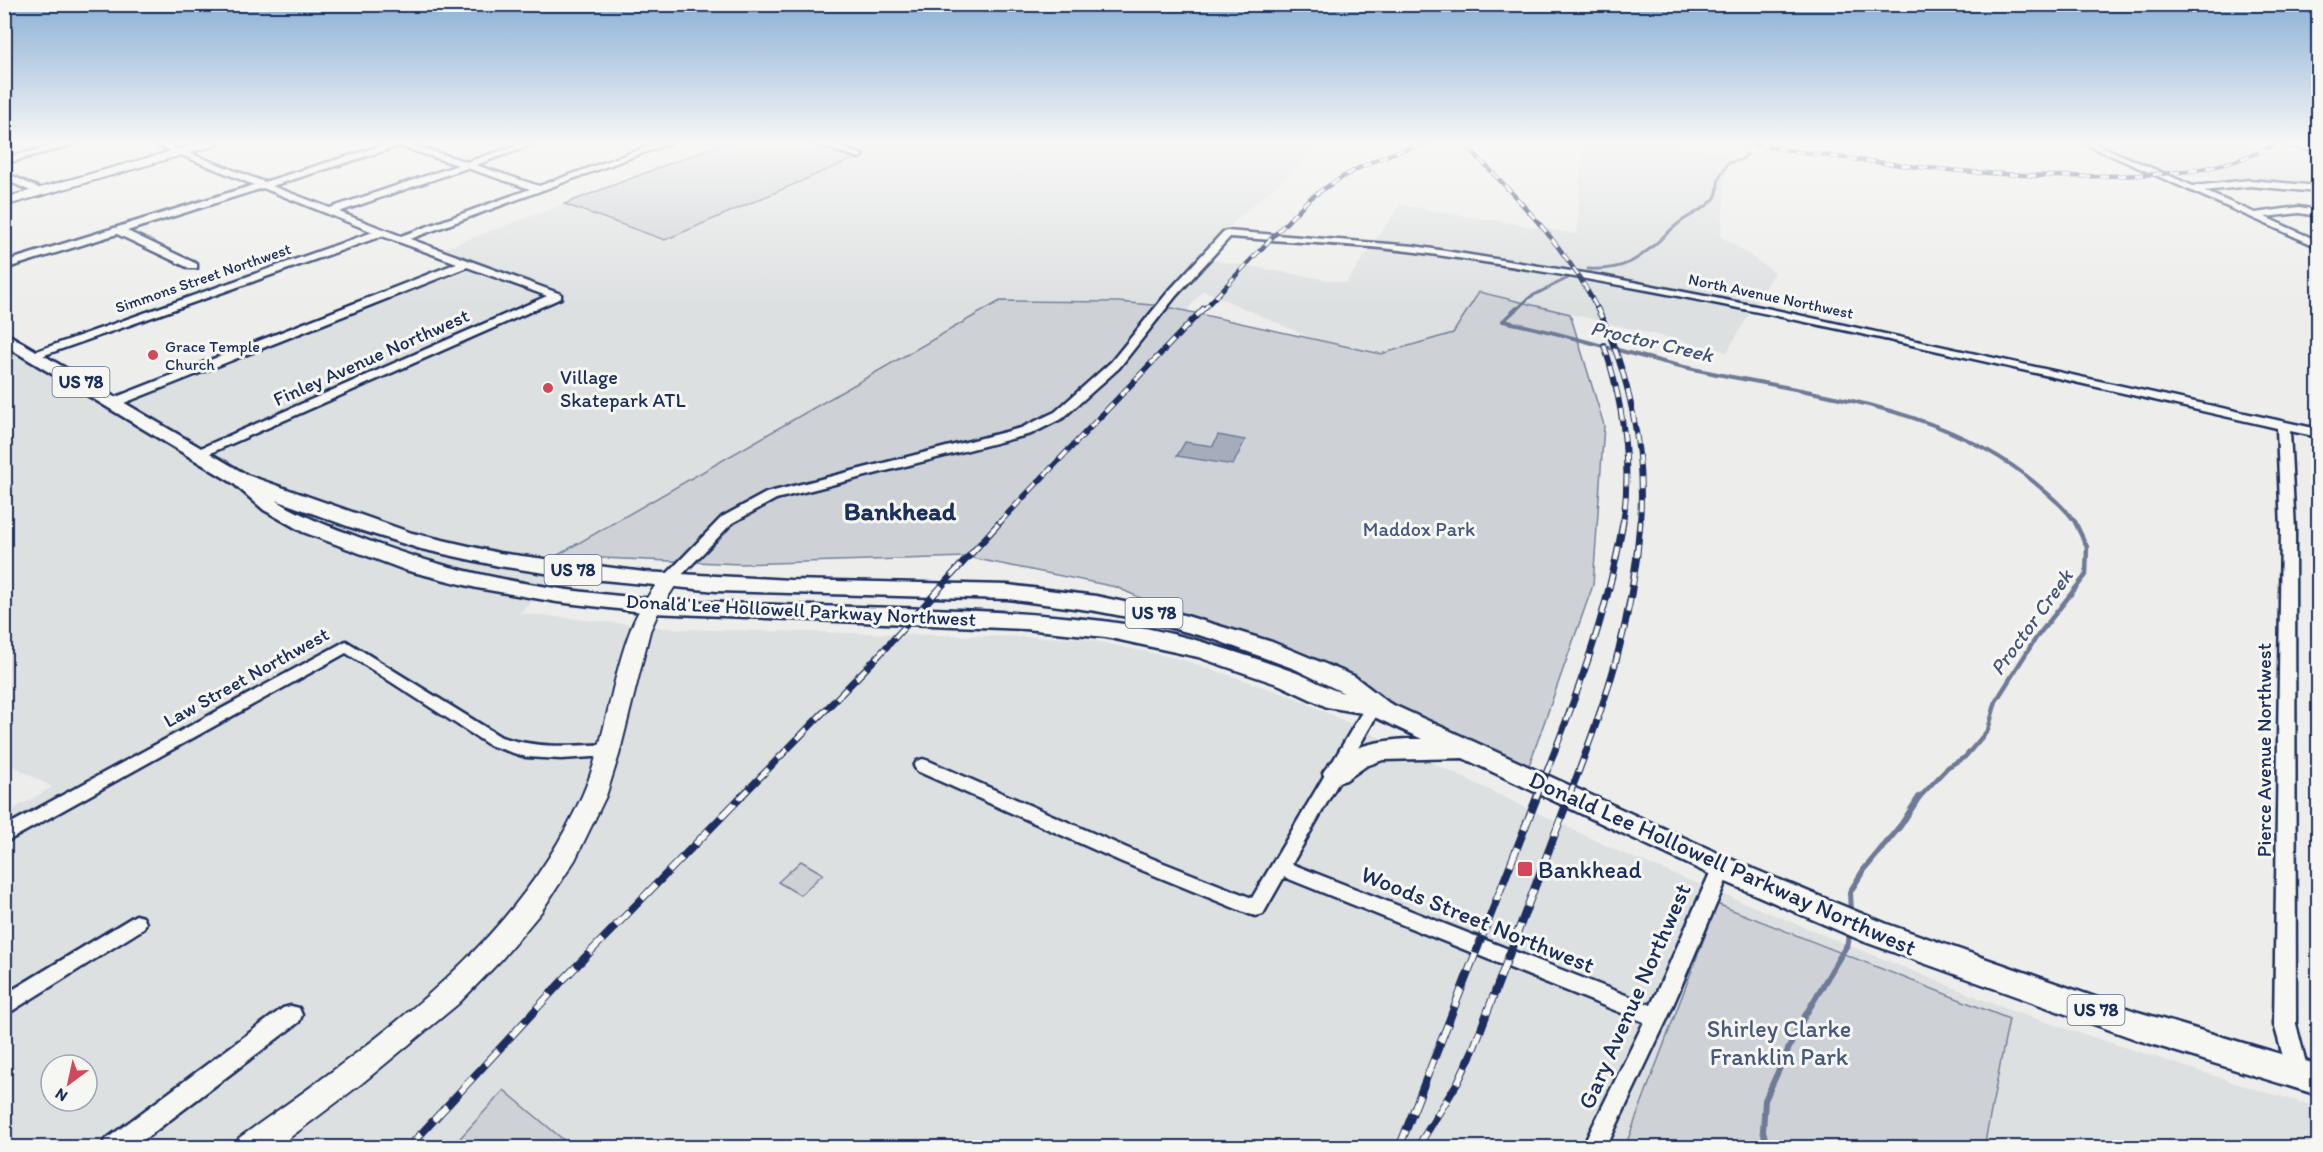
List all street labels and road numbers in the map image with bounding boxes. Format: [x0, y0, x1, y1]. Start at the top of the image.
street label: Simmons Street Northwest [113, 239, 293, 317]
street label: North Avenue Northwest [1687, 269, 1855, 323]
street label: Finley Avenue Northwest [269, 303, 473, 411]
road number: US 78 [52, 367, 110, 397]
road number: US 78 [544, 555, 602, 585]
street label: Donald Lee Hollowell Parkway Northwest [625, 589, 977, 631]
road number: US 78 [1126, 598, 1182, 628]
street label: Law Street Northwest [159, 621, 333, 733]
street label: Pierce Avenue Northwest [2252, 643, 2276, 857]
street label: Donald Lee Hollowell Parkway Northwest [1525, 764, 1921, 962]
street label: Woods Street Northwest [1357, 859, 1599, 979]
street label: Gary Avenue Northwest [1571, 879, 1697, 1113]
road number: US 78 [2068, 995, 2124, 1025]

